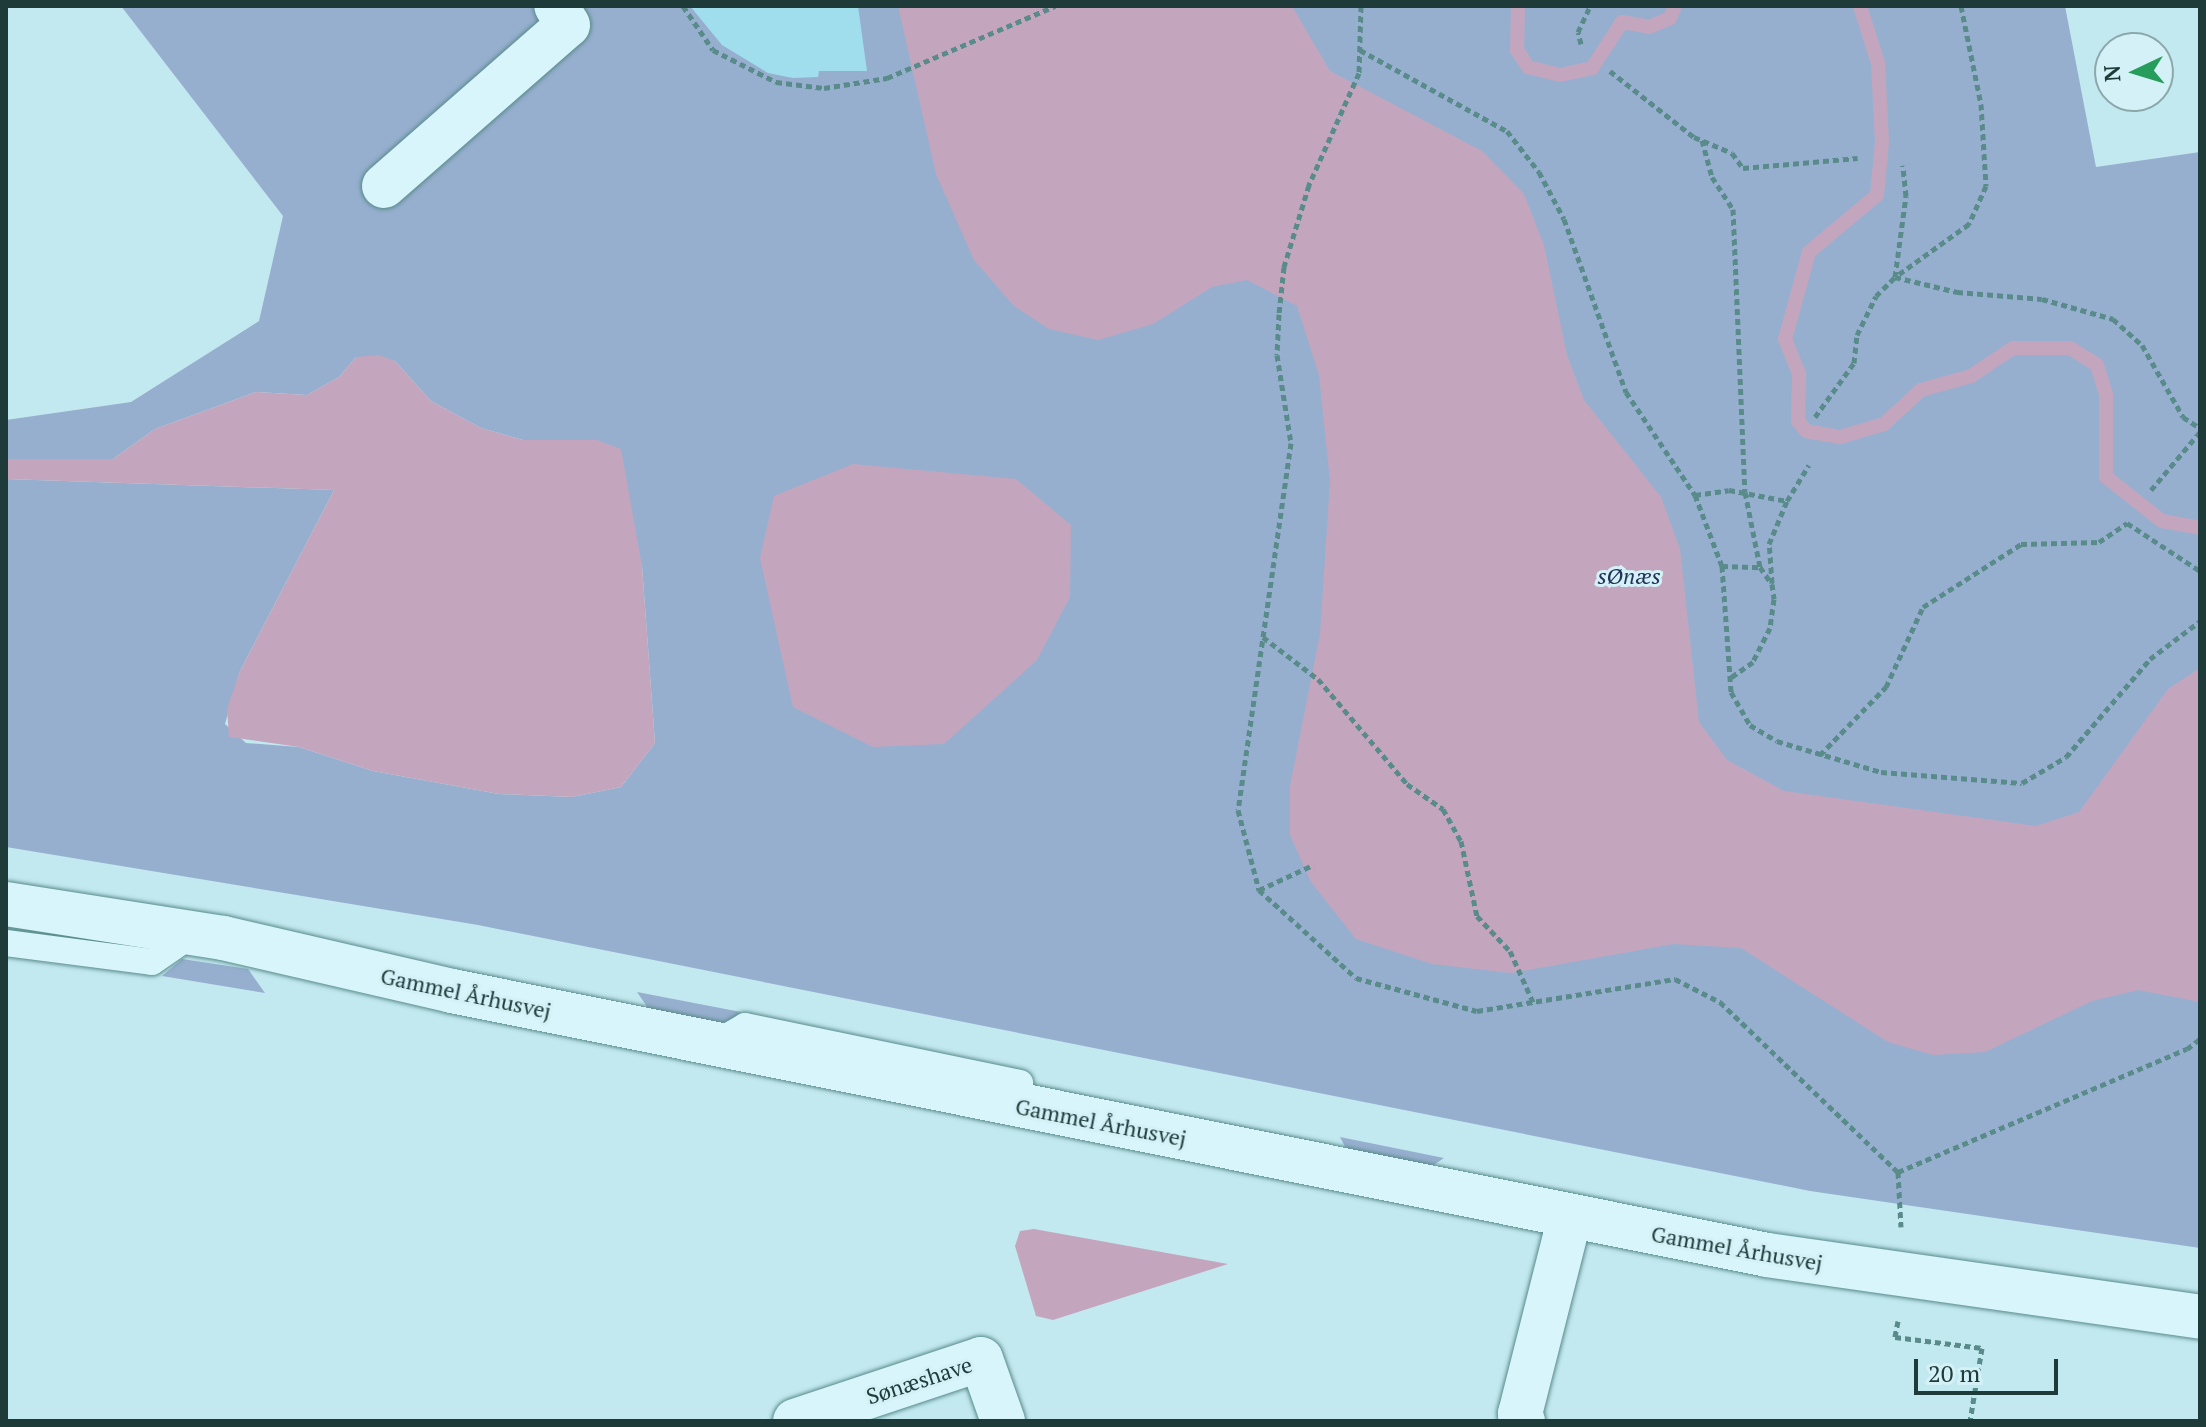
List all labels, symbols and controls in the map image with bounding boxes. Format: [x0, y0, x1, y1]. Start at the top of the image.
north arrow [2094, 32, 2174, 112]
text: N [2097, 64, 2127, 83]
park label: sØnæs [1597, 563, 1661, 589]
street label: Gammel Århusvej [378, 962, 554, 1024]
street label: Gammel Århusvej [1013, 1092, 1189, 1152]
street label: Gammel Århusvej [1649, 1220, 1825, 1276]
scale bar [1918, 1343, 2062, 1393]
street label: Sønæshave [863, 1351, 975, 1409]
text: 20 m [1928, 1357, 1980, 1389]

